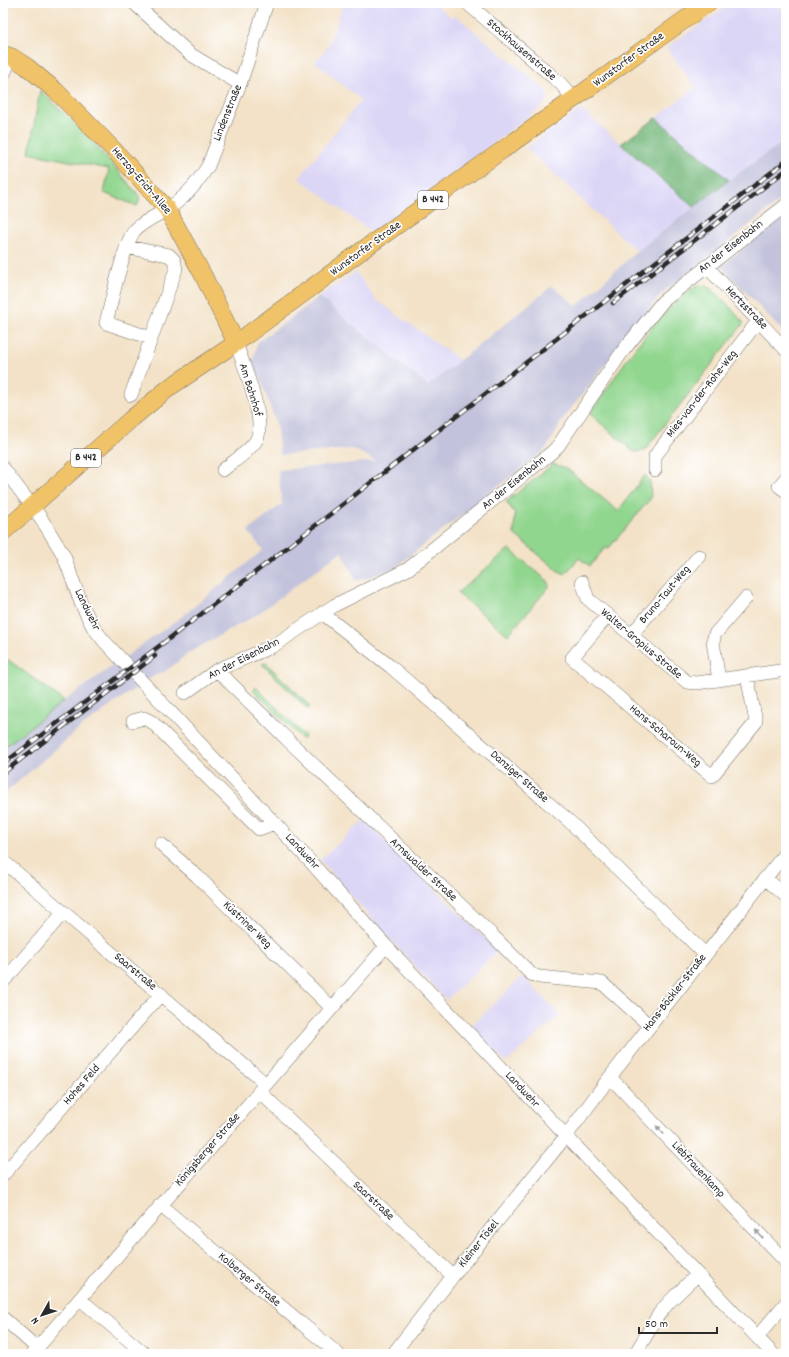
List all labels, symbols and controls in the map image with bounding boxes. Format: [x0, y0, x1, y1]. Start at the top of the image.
street label: Stockhausenstraße [482, 15, 560, 85]
street label: Wunstorfer Straße [590, 28, 668, 92]
street label: Lindenstraße [209, 82, 247, 144]
street label: Herzog-Erich-Allee [107, 144, 175, 218]
road number: B 442 [418, 191, 448, 209]
street label: An der Eisenbahn [695, 216, 767, 278]
street label: Wunstorfer Straße [327, 217, 405, 281]
street label: Hertzstraße [721, 282, 771, 334]
street label: Mies-van-der-Rohe-Weg [662, 347, 742, 441]
street label: Am Bahnhof [234, 361, 266, 420]
road number: B 442 [71, 449, 101, 467]
street label: An der Eisenbahn [478, 451, 550, 514]
street label: Bruno-Taut-Weg [635, 562, 695, 628]
street label: Landwehr [70, 586, 105, 634]
street label: Walter-Gropius-Straße [596, 605, 686, 683]
street label: An der Eisenbahn [205, 633, 283, 684]
street label: Hans-Scharoun-Weg [625, 701, 705, 771]
street label: Danziger Straße [486, 747, 552, 807]
street label: Landwehr [281, 830, 324, 875]
street label: Arnswalder Straße [385, 834, 461, 906]
street label: Küstriner Weg [219, 897, 275, 953]
street label: Saarstraße [110, 949, 160, 995]
street label: Hans-Böckler-Straße [639, 950, 711, 1036]
street label: Hohes Feld [59, 1061, 105, 1109]
street label: Landwehr [501, 1068, 544, 1113]
street label: Königsberger Straße [171, 1110, 245, 1190]
one-way arrow [656, 1125, 665, 1134]
street label: Liebfrauenkamp [667, 1138, 729, 1202]
street label: Saarstraße [348, 1177, 398, 1225]
street label: Kleiner Tösel [454, 1216, 504, 1272]
one-way arrow [754, 1229, 764, 1239]
street label: Kolberger Straße [214, 1249, 284, 1311]
north arrow [22, 1295, 62, 1335]
scale bar [639, 1309, 717, 1335]
text: N [28, 1312, 44, 1327]
text: 50 m [645, 1316, 668, 1333]

